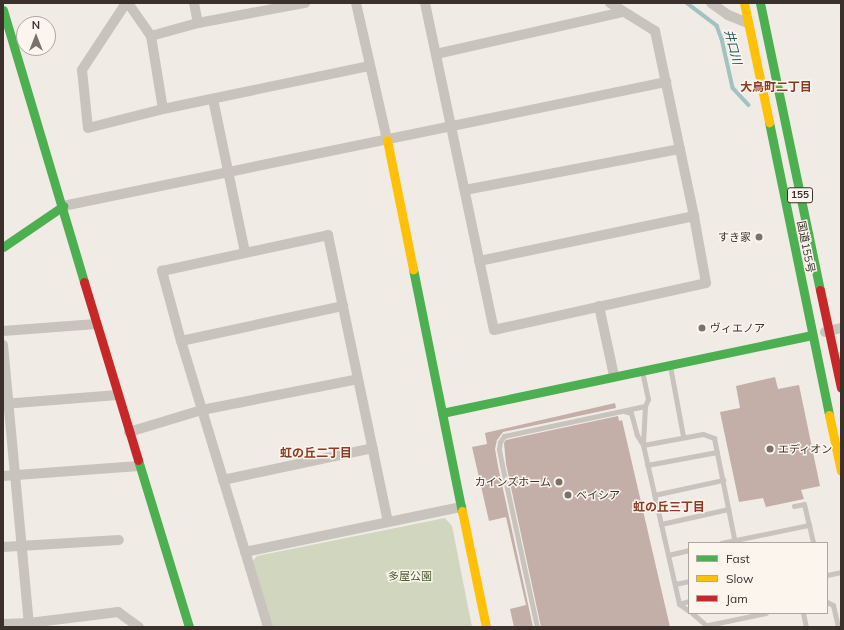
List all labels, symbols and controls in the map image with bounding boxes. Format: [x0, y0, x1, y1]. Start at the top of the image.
north arrow [16, 16, 56, 56]
text: N [32, 18, 40, 32]
water label: 井口川 [721, 28, 745, 66]
district label: 大鳥町二丁目 [740, 80, 812, 94]
road number: 155 [787, 187, 813, 203]
street label: 国道155号 [794, 220, 818, 274]
place label: すき家 [718, 230, 751, 244]
marker: すき家 [754, 232, 764, 242]
place label: ヴィエノア [710, 321, 765, 335]
marker: ヴィエノア [697, 323, 707, 333]
place label: エディオン [778, 442, 833, 456]
marker: エディオン [765, 444, 775, 454]
district label: 虹の丘二丁目 [280, 446, 352, 460]
place label: カインズホーム [474, 475, 551, 489]
marker: カインズホーム [554, 477, 564, 487]
place label: ベイシア [576, 488, 620, 502]
marker: ベイシア [563, 490, 573, 500]
district label: 虹の丘三丁目 [633, 500, 705, 514]
legend [688, 542, 828, 614]
text: Fast [726, 551, 750, 566]
park label: 多屋公園 [388, 569, 432, 583]
text: Slow [726, 571, 754, 586]
text: Jam [726, 591, 748, 606]

